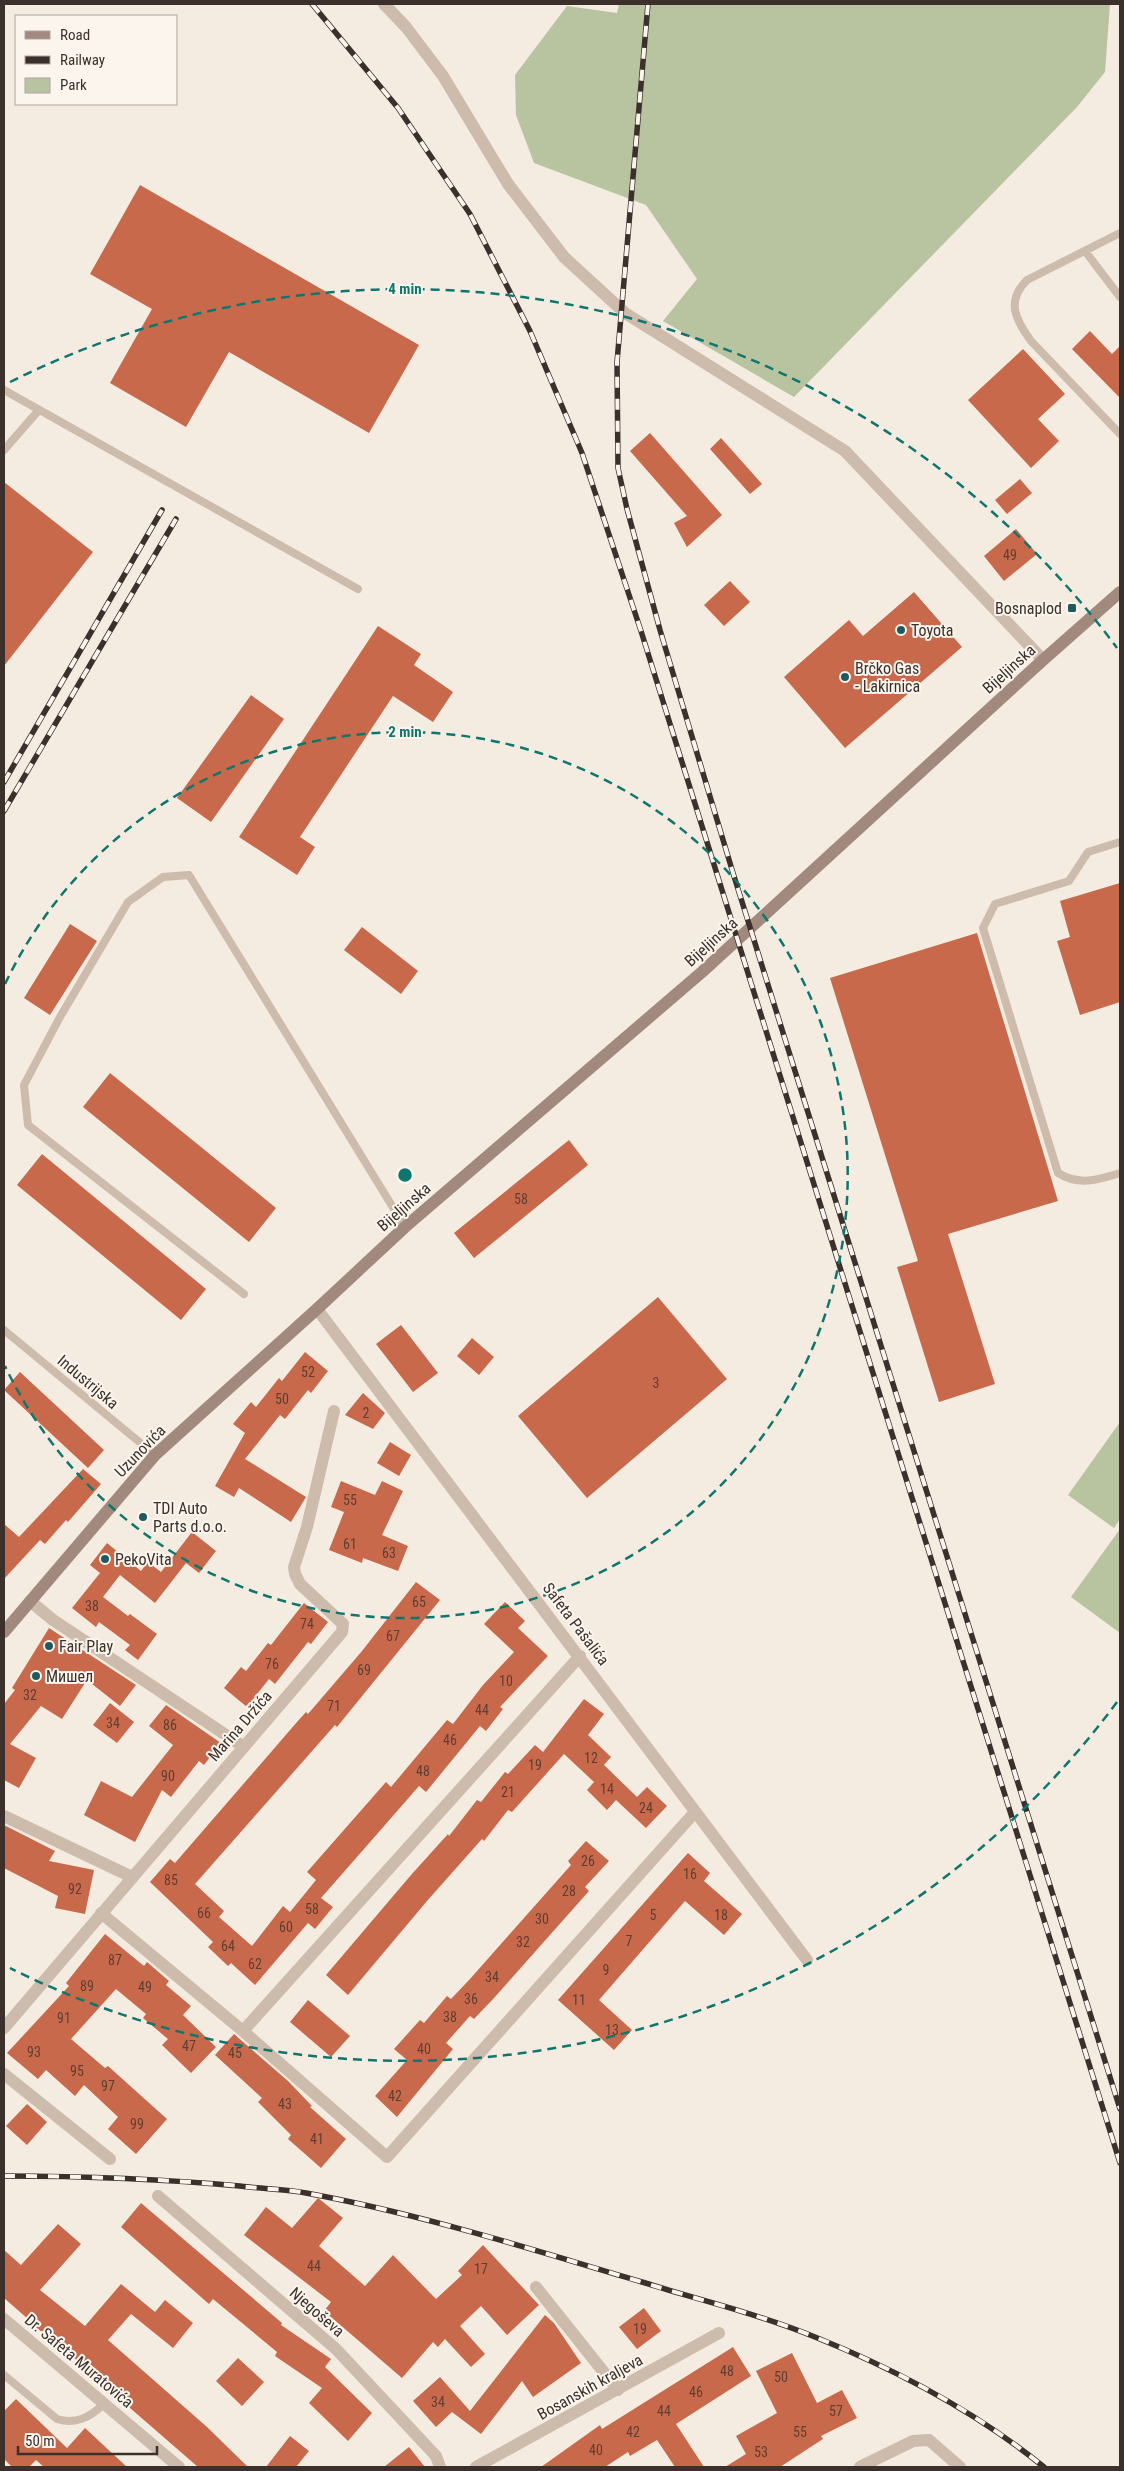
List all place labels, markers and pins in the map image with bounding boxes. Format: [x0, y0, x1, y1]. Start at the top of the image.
place label: Bosnaplod [995, 599, 1062, 618]
marker: Bosnaplod [1066, 602, 1078, 614]
place label: Toyota [911, 621, 953, 640]
marker: Toyota [895, 624, 907, 636]
place label: Brčko Gas - Lakirnica [855, 659, 920, 696]
marker: Brčko Gas - Lakirnica [839, 671, 851, 683]
centre of rings [396, 1166, 414, 1184]
place label: TDI Auto Parts d.o.o. [153, 1499, 227, 1536]
marker: TDI Auto Parts d.o.o. [137, 1511, 149, 1523]
place label: PekoVita [115, 1550, 172, 1569]
marker: PekoVita [99, 1553, 111, 1565]
place label: Fair Play [59, 1637, 113, 1656]
marker: Fair Play [43, 1640, 55, 1652]
place label: Мишел [46, 1667, 93, 1686]
marker: Мишел [30, 1670, 42, 1682]

